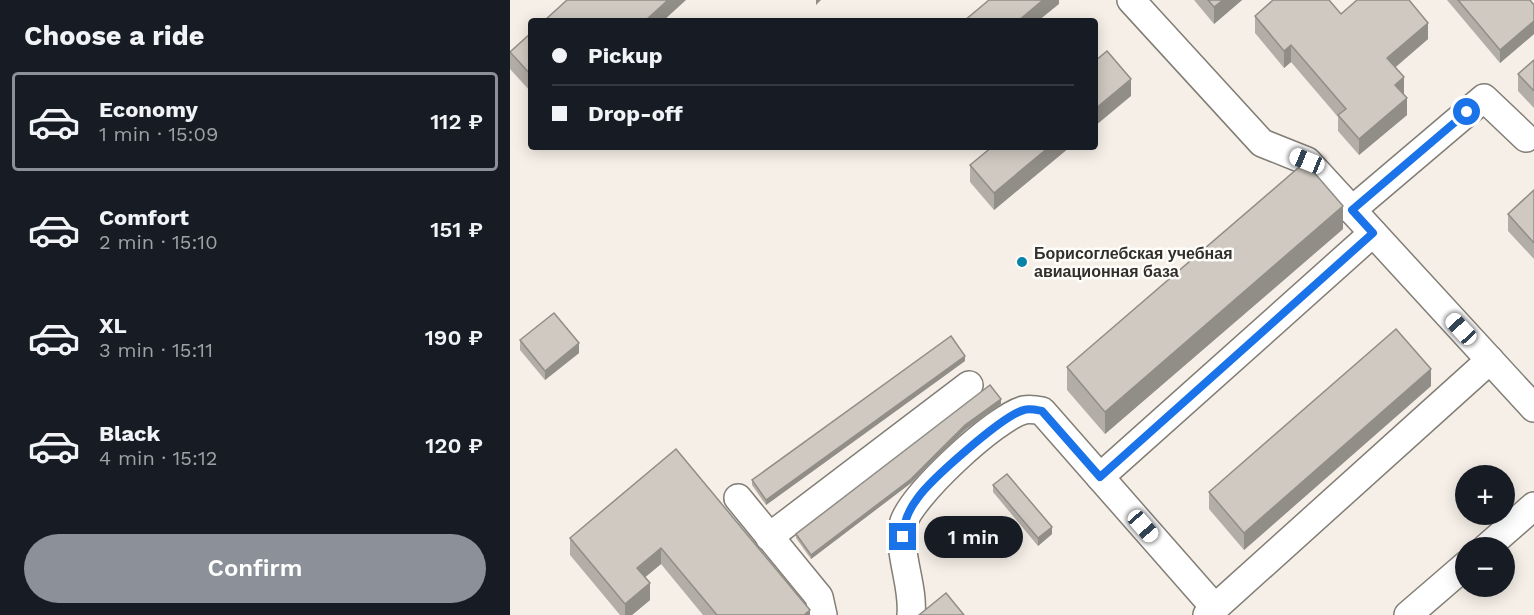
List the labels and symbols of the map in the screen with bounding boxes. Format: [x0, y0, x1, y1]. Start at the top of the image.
route start [1453, 98, 1480, 125]
car [1287, 146, 1327, 176]
place label: Борисоглебская учебная авиационная база [1034, 244, 1233, 281]
marker: Борисоглебская учебная авиационная база [1015, 255, 1029, 269]
car [1442, 310, 1480, 348]
car [1124, 507, 1162, 545]
callout: 1 min [924, 516, 1023, 558]
route end [889, 523, 916, 550]

